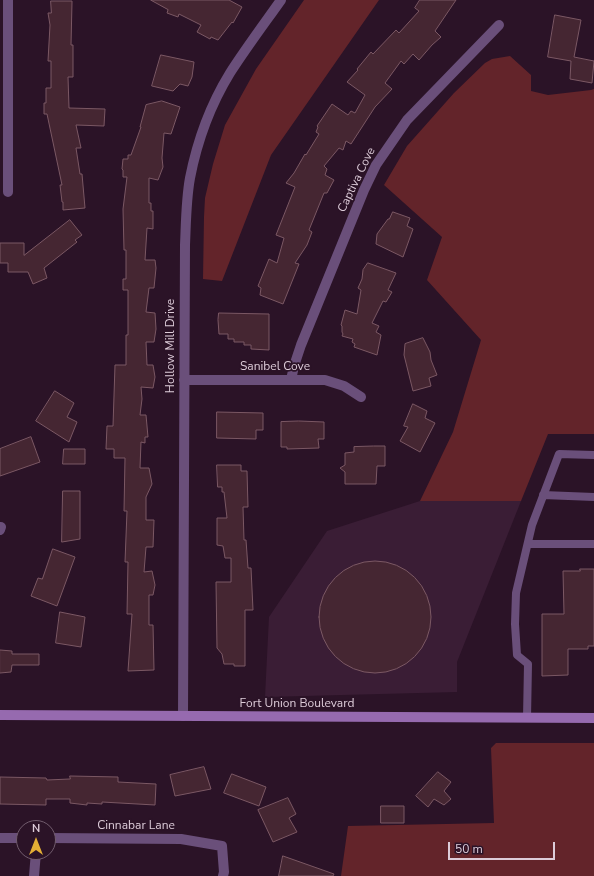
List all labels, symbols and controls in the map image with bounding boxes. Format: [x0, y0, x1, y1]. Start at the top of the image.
street label: Captiva Cove [335, 145, 379, 215]
street label: Hollow Mill Drive [164, 299, 178, 393]
street label: Sanibel Cove [240, 360, 310, 374]
street label: Fort Union Boulevard [240, 697, 354, 711]
street label: Cinnabar Lane [97, 819, 175, 833]
north arrow [16, 820, 56, 860]
text: N [32, 821, 40, 836]
scale bar [450, 834, 557, 860]
text: 50 m [455, 841, 483, 857]

